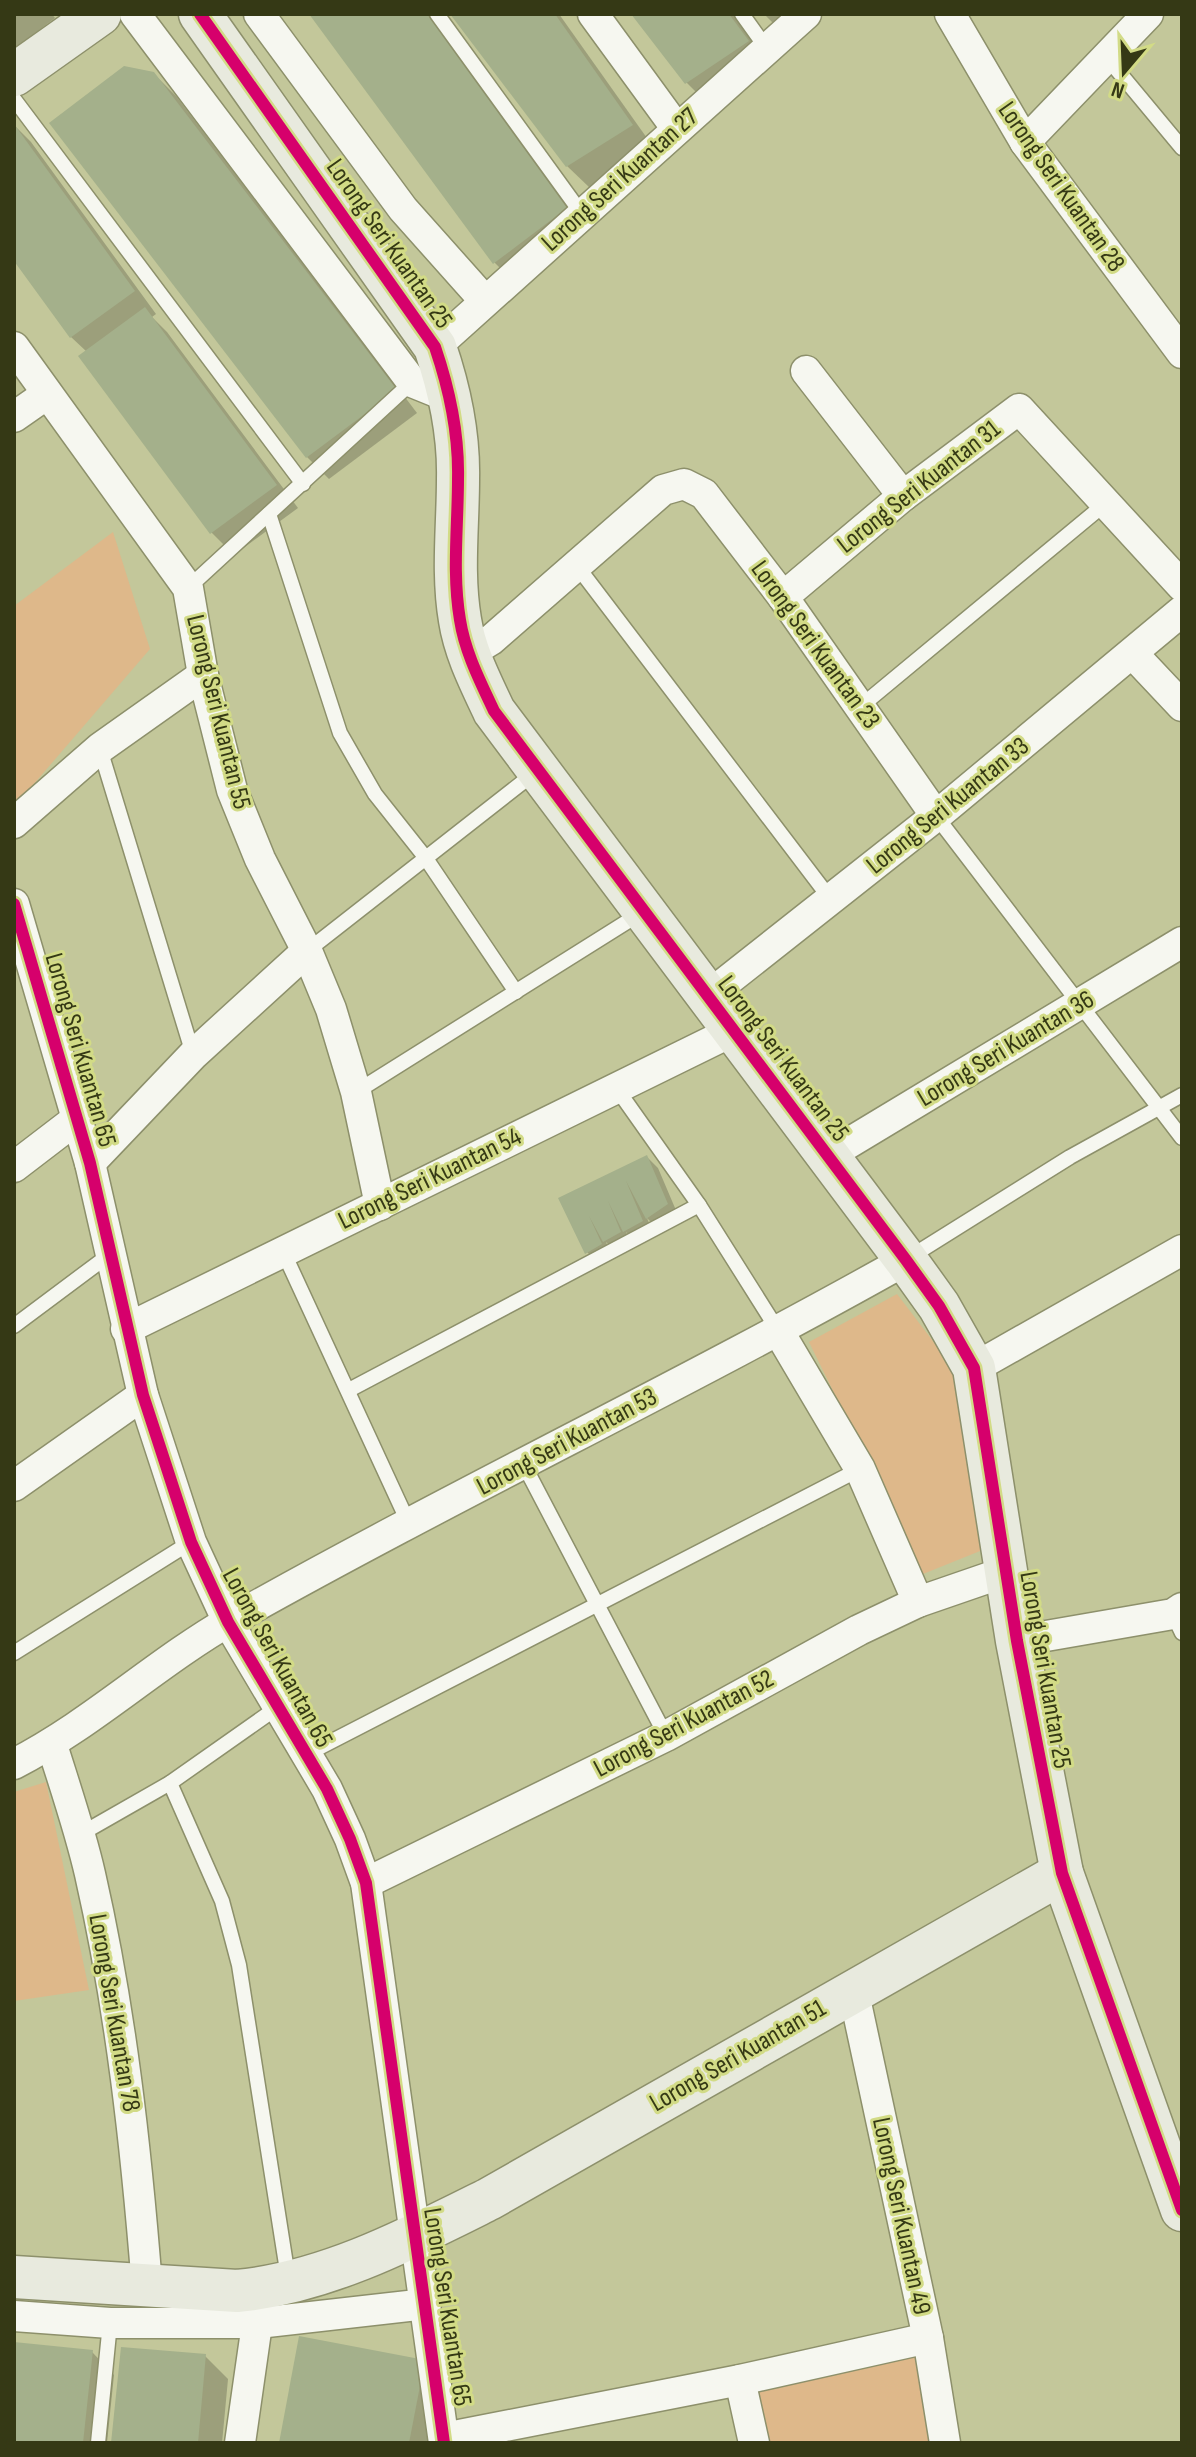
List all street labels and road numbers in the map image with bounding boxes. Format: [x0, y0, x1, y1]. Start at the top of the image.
street label: Lorong Seri Kuantan 28 [991, 96, 1131, 278]
street label: Lorong Seri Kuantan 27 [536, 101, 705, 258]
street label: Lorong Seri Kuantan 25 [319, 153, 459, 335]
street label: Lorong Seri Kuantan 31 [831, 414, 1007, 560]
street label: Lorong Seri Kuantan 23 [744, 555, 886, 735]
street label: Lorong Seri Kuantan 55 [179, 612, 257, 812]
street label: Lorong Seri Kuantan 33 [860, 731, 1036, 881]
street label: Lorong Seri Kuantan 65 [38, 950, 122, 1150]
street label: Lorong Seri Kuantan 25 [711, 970, 855, 1148]
street label: Lorong Seri Kuantan 36 [912, 984, 1100, 1114]
street label: Lorong Seri Kuantan 54 [333, 1121, 527, 1237]
street label: Lorong Seri Kuantan 53 [472, 1381, 662, 1503]
street label: Lorong Seri Kuantan 65 [215, 1563, 339, 1753]
street label: Lorong Seri Kuantan 25 [1012, 1569, 1078, 1771]
street label: Lorong Seri Kuantan 52 [589, 1663, 779, 1785]
street label: Lorong Seri Kuantan 78 [81, 1912, 147, 2114]
street label: Lorong Seri Kuantan 51 [645, 1993, 831, 2119]
street label: Lorong Seri Kuantan 49 [865, 2115, 937, 2317]
street label: Lorong Seri Kuantan 65 [416, 2206, 478, 2408]

